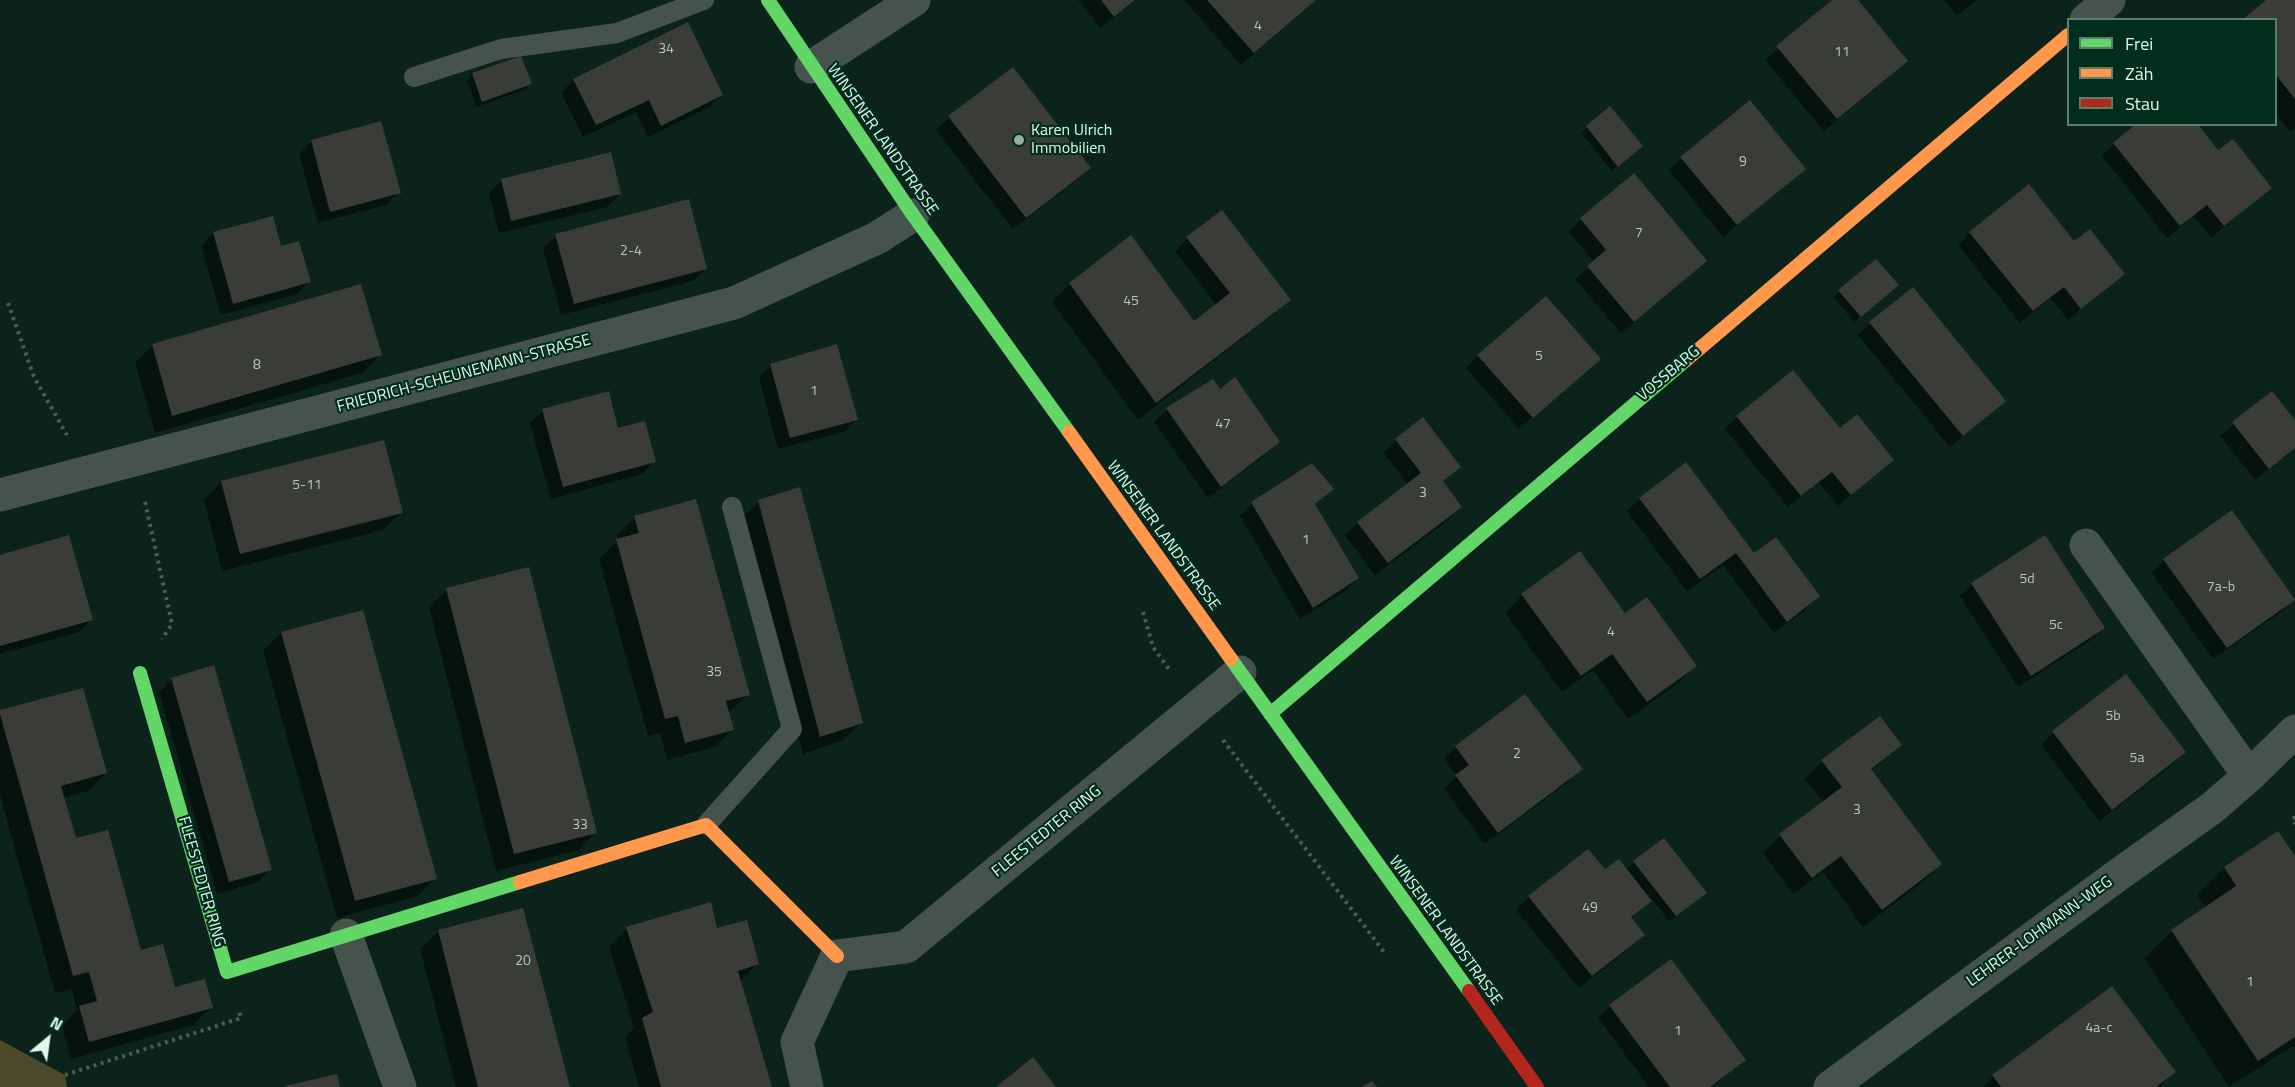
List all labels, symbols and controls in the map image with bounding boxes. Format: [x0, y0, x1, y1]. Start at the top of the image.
legend [2067, 18, 2277, 126]
house number: 4 [1254, 19, 1262, 35]
text: Frei [2125, 30, 2153, 57]
house number: 34 [658, 42, 674, 58]
house number: 11 [1834, 45, 1850, 61]
text: Zäh [2125, 60, 2153, 87]
street label: WINSENER LANDSTRASSE [822, 61, 942, 219]
text: Stau [2125, 90, 2160, 117]
place label: Karen Ulrich Immobilien [1031, 121, 1112, 159]
marker: Karen Ulrich Immobilien [1012, 133, 1026, 147]
house number: 9 [1739, 155, 1747, 171]
house number: 7 [1635, 226, 1643, 242]
house number: 2-4 [620, 244, 642, 260]
house number: 45 [1123, 294, 1139, 310]
street label: FRIEDRICH-SCHEUNEMANN-STRASSE [335, 331, 593, 417]
street label: VOSSBARG [1634, 342, 1704, 406]
house number: 5 [1535, 349, 1543, 365]
house number: 8 [253, 358, 261, 374]
house number: 1 [810, 384, 818, 400]
house number: 47 [1215, 417, 1231, 433]
street label: WINSENER LANDSTRASSE [1102, 457, 1224, 615]
house number: 5-11 [292, 478, 322, 494]
house number: 3 [1419, 486, 1427, 502]
house number: 1 [1302, 533, 1310, 549]
house number: 5d [2019, 572, 2035, 588]
house number: 7a-b [2207, 580, 2235, 596]
house number: 5c [2049, 618, 2063, 634]
house number: 4 [1607, 625, 1615, 641]
house number: 35 [706, 665, 722, 681]
house number: 5b [2105, 709, 2121, 725]
house number: 2 [1513, 747, 1521, 763]
house number: 5a [2130, 751, 2144, 767]
street label: FLEESTEDTER RING [989, 782, 1105, 882]
house number: 3 [1853, 803, 1861, 819]
street label: FLEESTEDTER RING [173, 815, 229, 949]
house number: 33 [572, 818, 588, 834]
street label: WINSENER LANDSTRASSE [1384, 852, 1506, 1010]
street label: LEHRER-LOHMANN-WEG [1963, 873, 2117, 991]
house number: 49 [1582, 901, 1598, 917]
house number: 20 [515, 954, 531, 970]
house number: 1 [2246, 975, 2254, 991]
north arrow [18, 1009, 78, 1069]
text: N [46, 1010, 67, 1036]
house number: 4a-c [2085, 1021, 2113, 1037]
house number: 1 [1674, 1024, 1682, 1040]

